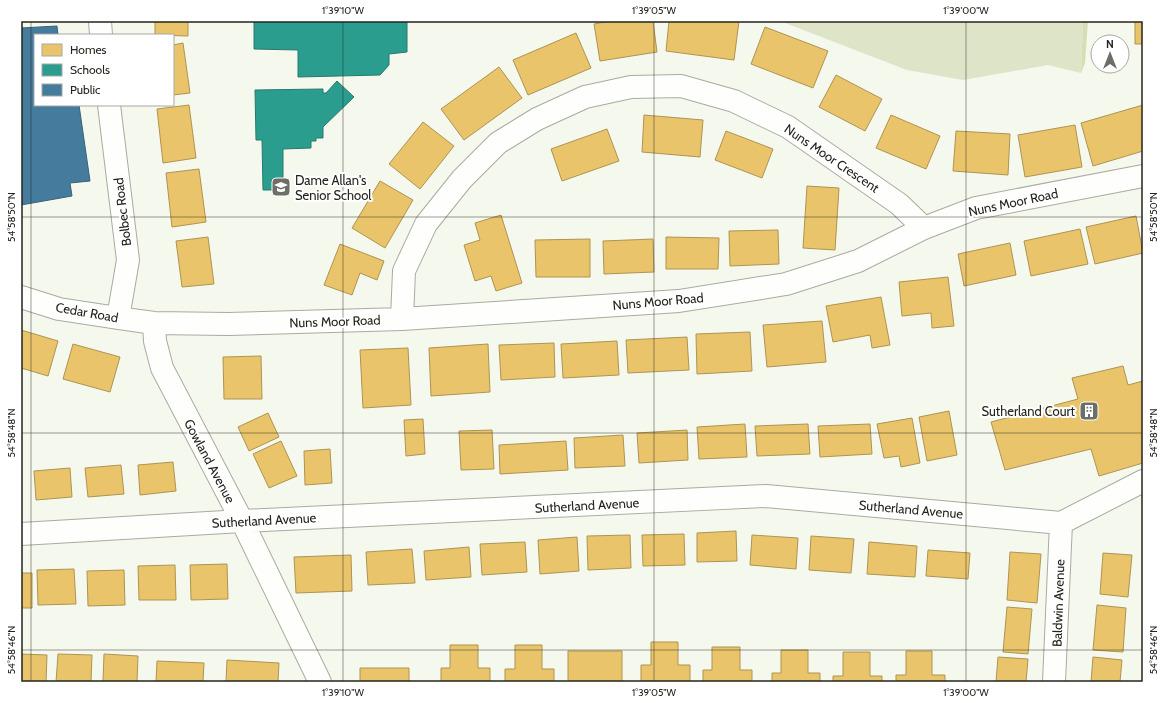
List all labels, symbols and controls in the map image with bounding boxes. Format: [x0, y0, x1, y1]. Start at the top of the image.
text: 1°39'10"W [322, 4, 364, 17]
text: 1°39'05"W [632, 4, 677, 17]
text: 1°39'00"W [943, 4, 989, 17]
legend [34, 34, 174, 106]
north arrow [1090, 34, 1130, 74]
text: N [1106, 37, 1114, 51]
text: Homes [70, 42, 107, 57]
text: Schools [70, 62, 110, 77]
text: Public [70, 82, 101, 97]
street label: Nuns Moor Crescent [781, 120, 883, 196]
place label: Dame Allan's Senior School [295, 172, 371, 203]
school or university icon: Dame Allan's Senior School [270, 176, 292, 198]
street label: Bolbec Road [110, 177, 134, 247]
street label: Nuns Moor Road [967, 185, 1059, 219]
text: 54°58'50"N [5, 192, 18, 242]
text: 54°58'50"N [1147, 192, 1160, 242]
street label: Nuns Moor Road [612, 289, 704, 313]
street label: Cedar Road [55, 299, 119, 325]
street label: Nuns Moor Road [289, 311, 381, 331]
building icon: Sutherland Court [1078, 400, 1100, 422]
place label: Sutherland Court [981, 403, 1076, 419]
text: 54°58'48"N [5, 408, 18, 458]
text: 54°58'48"N [1147, 408, 1160, 458]
street label: Gowland Avenue [181, 416, 239, 506]
street label: Sutherland Avenue [534, 494, 640, 516]
street label: Sutherland Avenue [858, 496, 964, 522]
street label: Sutherland Avenue [211, 509, 317, 531]
street label: Baldwin Avenue [1048, 559, 1068, 647]
text: 54°58'46"N [5, 626, 18, 674]
text: 54°58'46"N [1147, 626, 1160, 674]
text: 1°39'10"W [322, 686, 364, 699]
text: 1°39'05"W [632, 686, 677, 699]
text: 1°39'00"W [943, 686, 989, 699]

